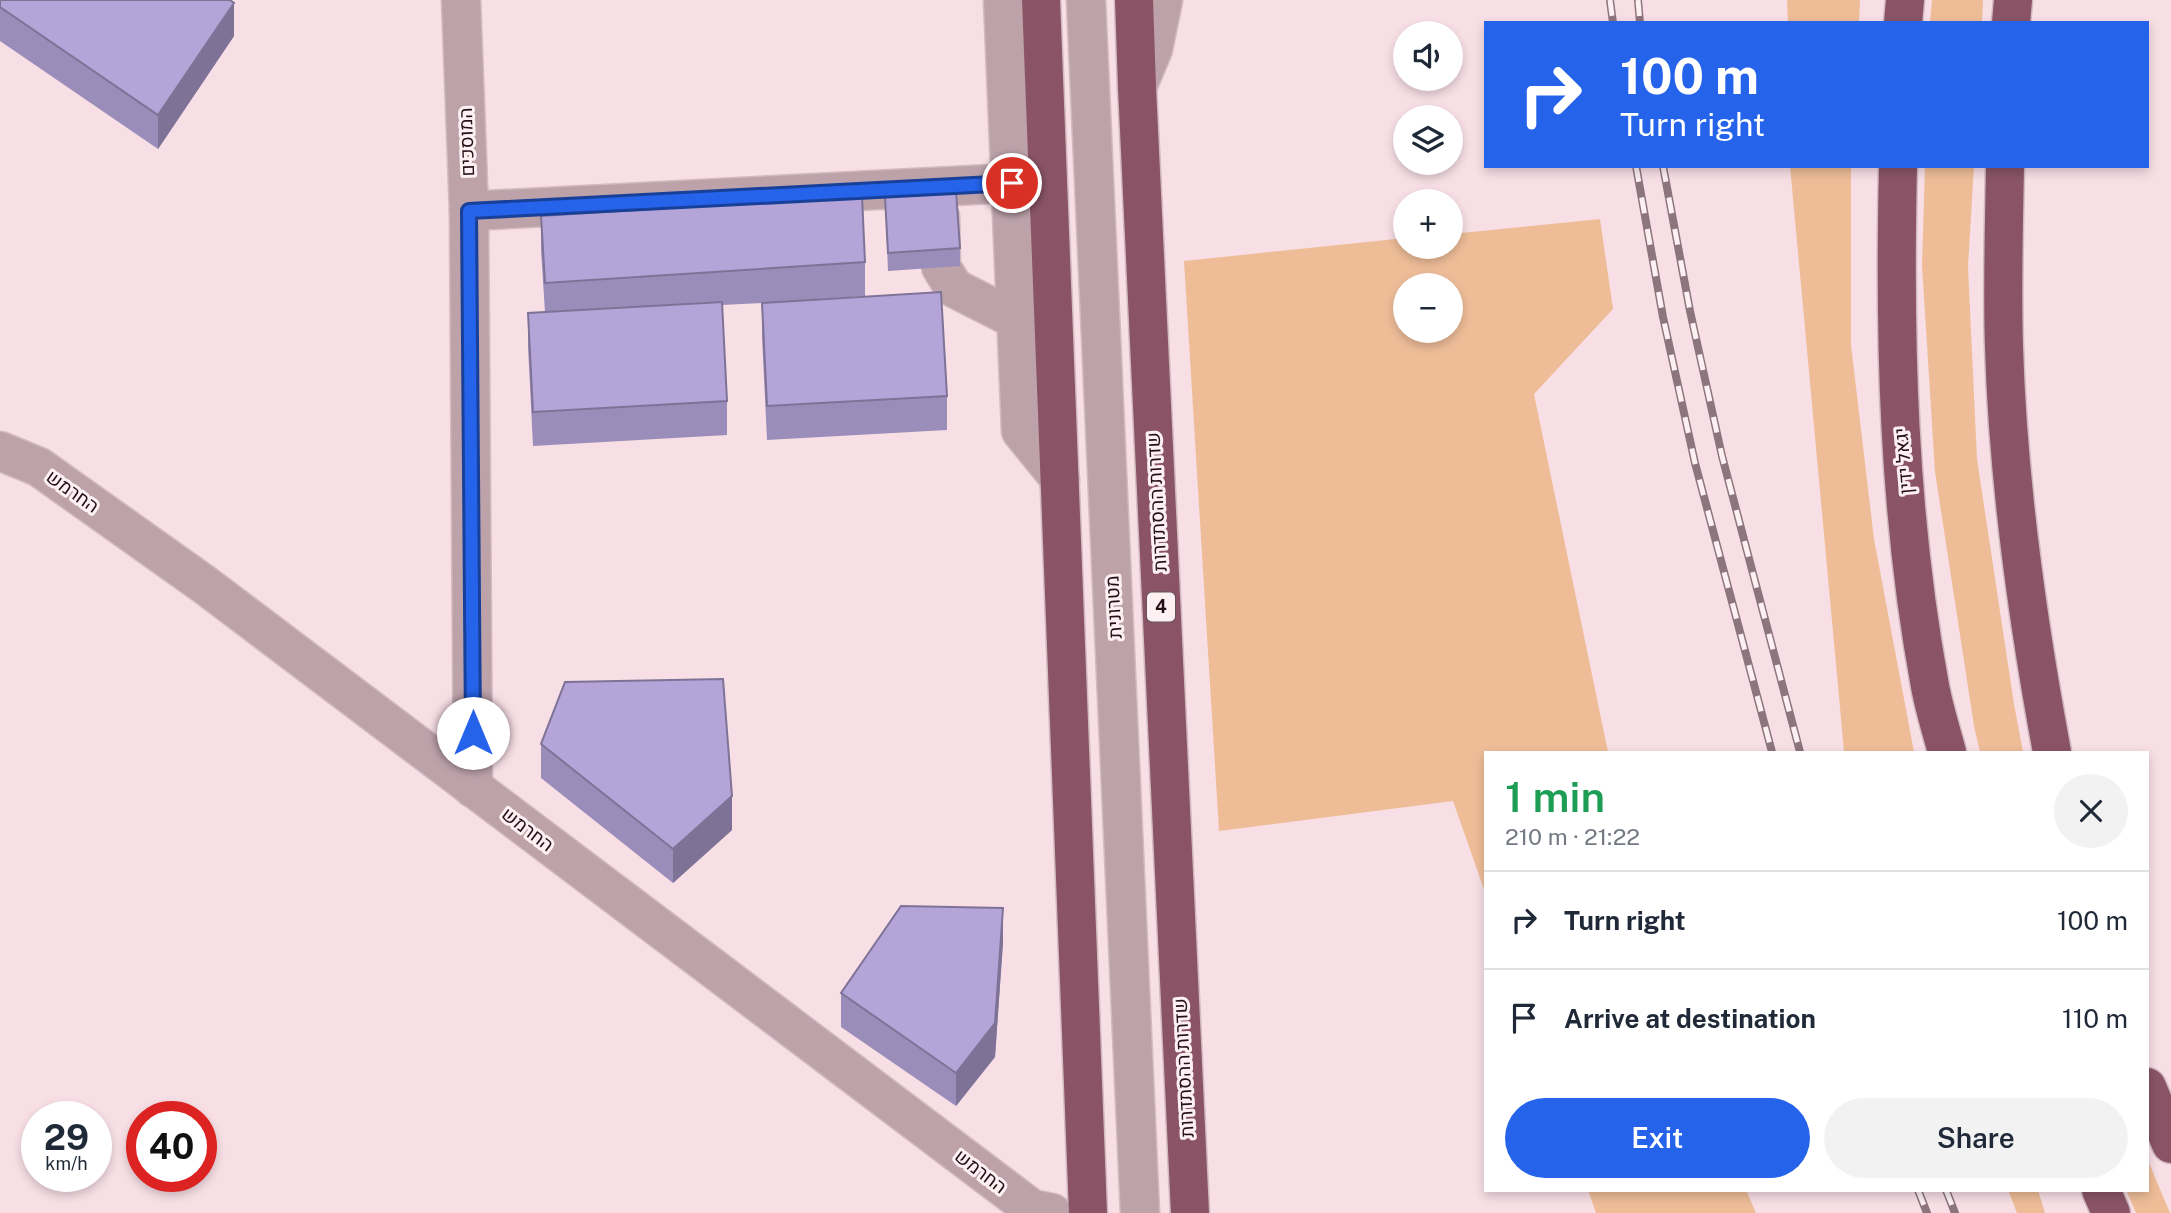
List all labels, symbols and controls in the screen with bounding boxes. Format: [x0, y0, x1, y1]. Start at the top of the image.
map controls [1393, 21, 1463, 343]
button: sound [1393, 21, 1463, 91]
text: 100 m [1620, 47, 1759, 105]
icon: right [1505, 49, 1596, 140]
button: layers [1393, 105, 1463, 175]
text: Turn right [1620, 106, 1765, 143]
street label: המוסכים [454, 107, 478, 177]
pin [982, 153, 1042, 213]
icon: arrive [993, 164, 1031, 202]
button: + [1393, 189, 1463, 259]
button: − [1393, 273, 1463, 343]
street label: יגאל ידין [1889, 427, 1917, 495]
street label: שדרות ההסתדרות [1141, 432, 1171, 572]
street label: החרמש [42, 465, 104, 517]
street label: מטרונית [1100, 575, 1126, 639]
road number: 4 [1147, 592, 1175, 622]
position arrow [436, 696, 510, 770]
text: 1 min [1505, 772, 1605, 821]
button: close [2054, 774, 2128, 848]
street label: החרמש [498, 802, 558, 856]
text: 210 m · 21:22 [1505, 823, 1640, 850]
icon: right [1505, 901, 1543, 939]
text: Turn right [1564, 905, 1686, 936]
text: 100 m [2057, 905, 2128, 936]
street label: שדרות ההסתדרות [1168, 998, 1198, 1138]
icon: arrive [1505, 999, 1543, 1037]
text: Arrive at destination [1564, 1003, 1816, 1034]
text: 110 m [2062, 1003, 2128, 1034]
button: Exit [1505, 1098, 1810, 1178]
button: Share [1824, 1098, 2128, 1178]
speed limit sign: 40 [126, 1101, 217, 1192]
text: 29 [44, 1117, 89, 1158]
street label: החרמש [951, 1144, 1011, 1198]
text: km/h [45, 1153, 88, 1174]

